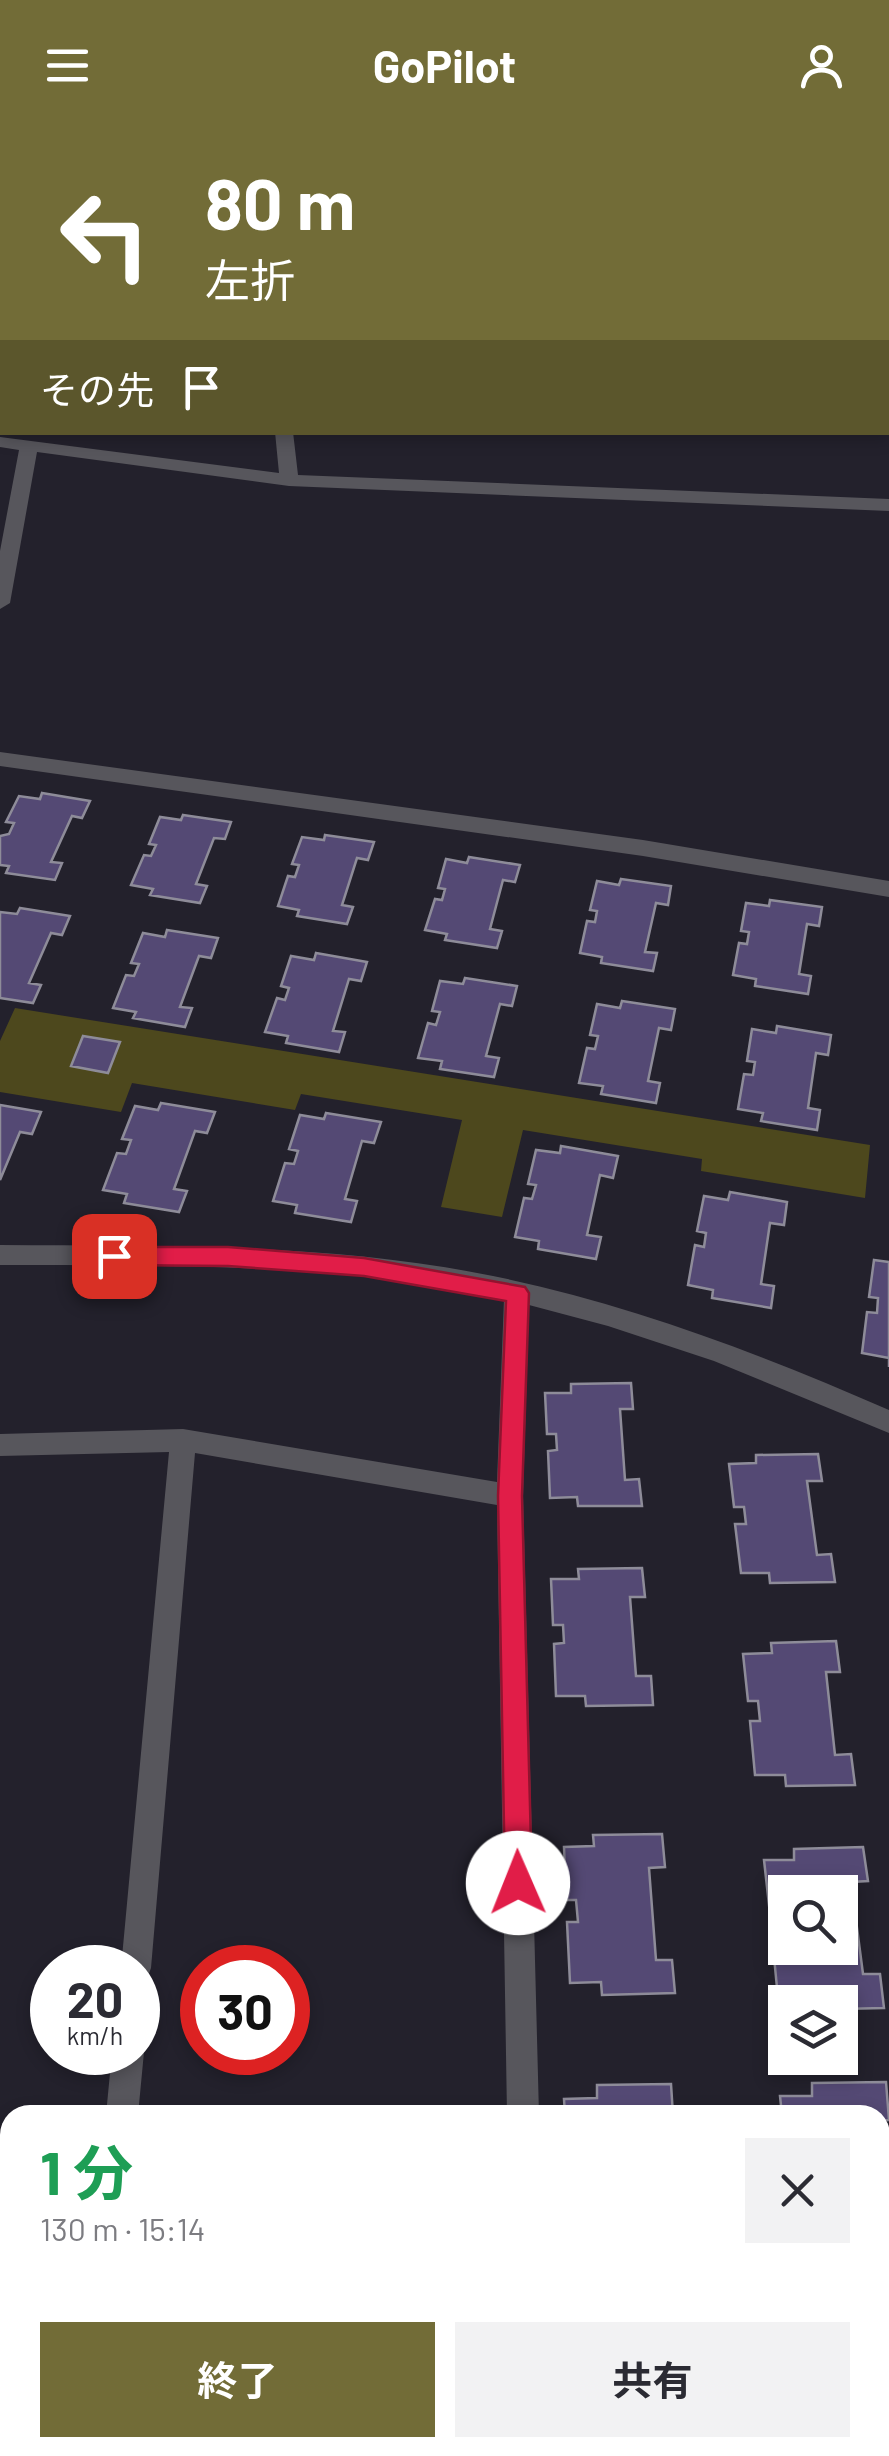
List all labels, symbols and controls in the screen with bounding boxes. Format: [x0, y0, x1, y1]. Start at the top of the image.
icon: menu [40, 38, 95, 93]
text: GoPilot [373, 38, 516, 92]
icon: person [794, 38, 849, 93]
text: 80 m [205, 160, 355, 244]
icon: left [40, 170, 170, 300]
text: 左折 [205, 252, 295, 306]
icon: arrive [174, 360, 229, 415]
text: その先 [40, 366, 154, 412]
pin [72, 1214, 157, 1299]
icon: arrive [87, 1229, 142, 1284]
position arrow [466, 1831, 570, 1935]
map controls [768, 1875, 858, 2075]
button: search [768, 1875, 858, 1965]
speed limit sign: 30 [180, 1945, 310, 2075]
text: 20 [67, 1968, 123, 2028]
button: layers [768, 1985, 858, 2075]
text: km/h [67, 2020, 123, 2050]
text: 1 分 [40, 2135, 133, 2207]
button: close [745, 2138, 850, 2243]
text: 130 m · 15:14 [40, 2209, 205, 2247]
button: 終了 [40, 2322, 435, 2437]
button: 共有 [455, 2322, 850, 2437]

